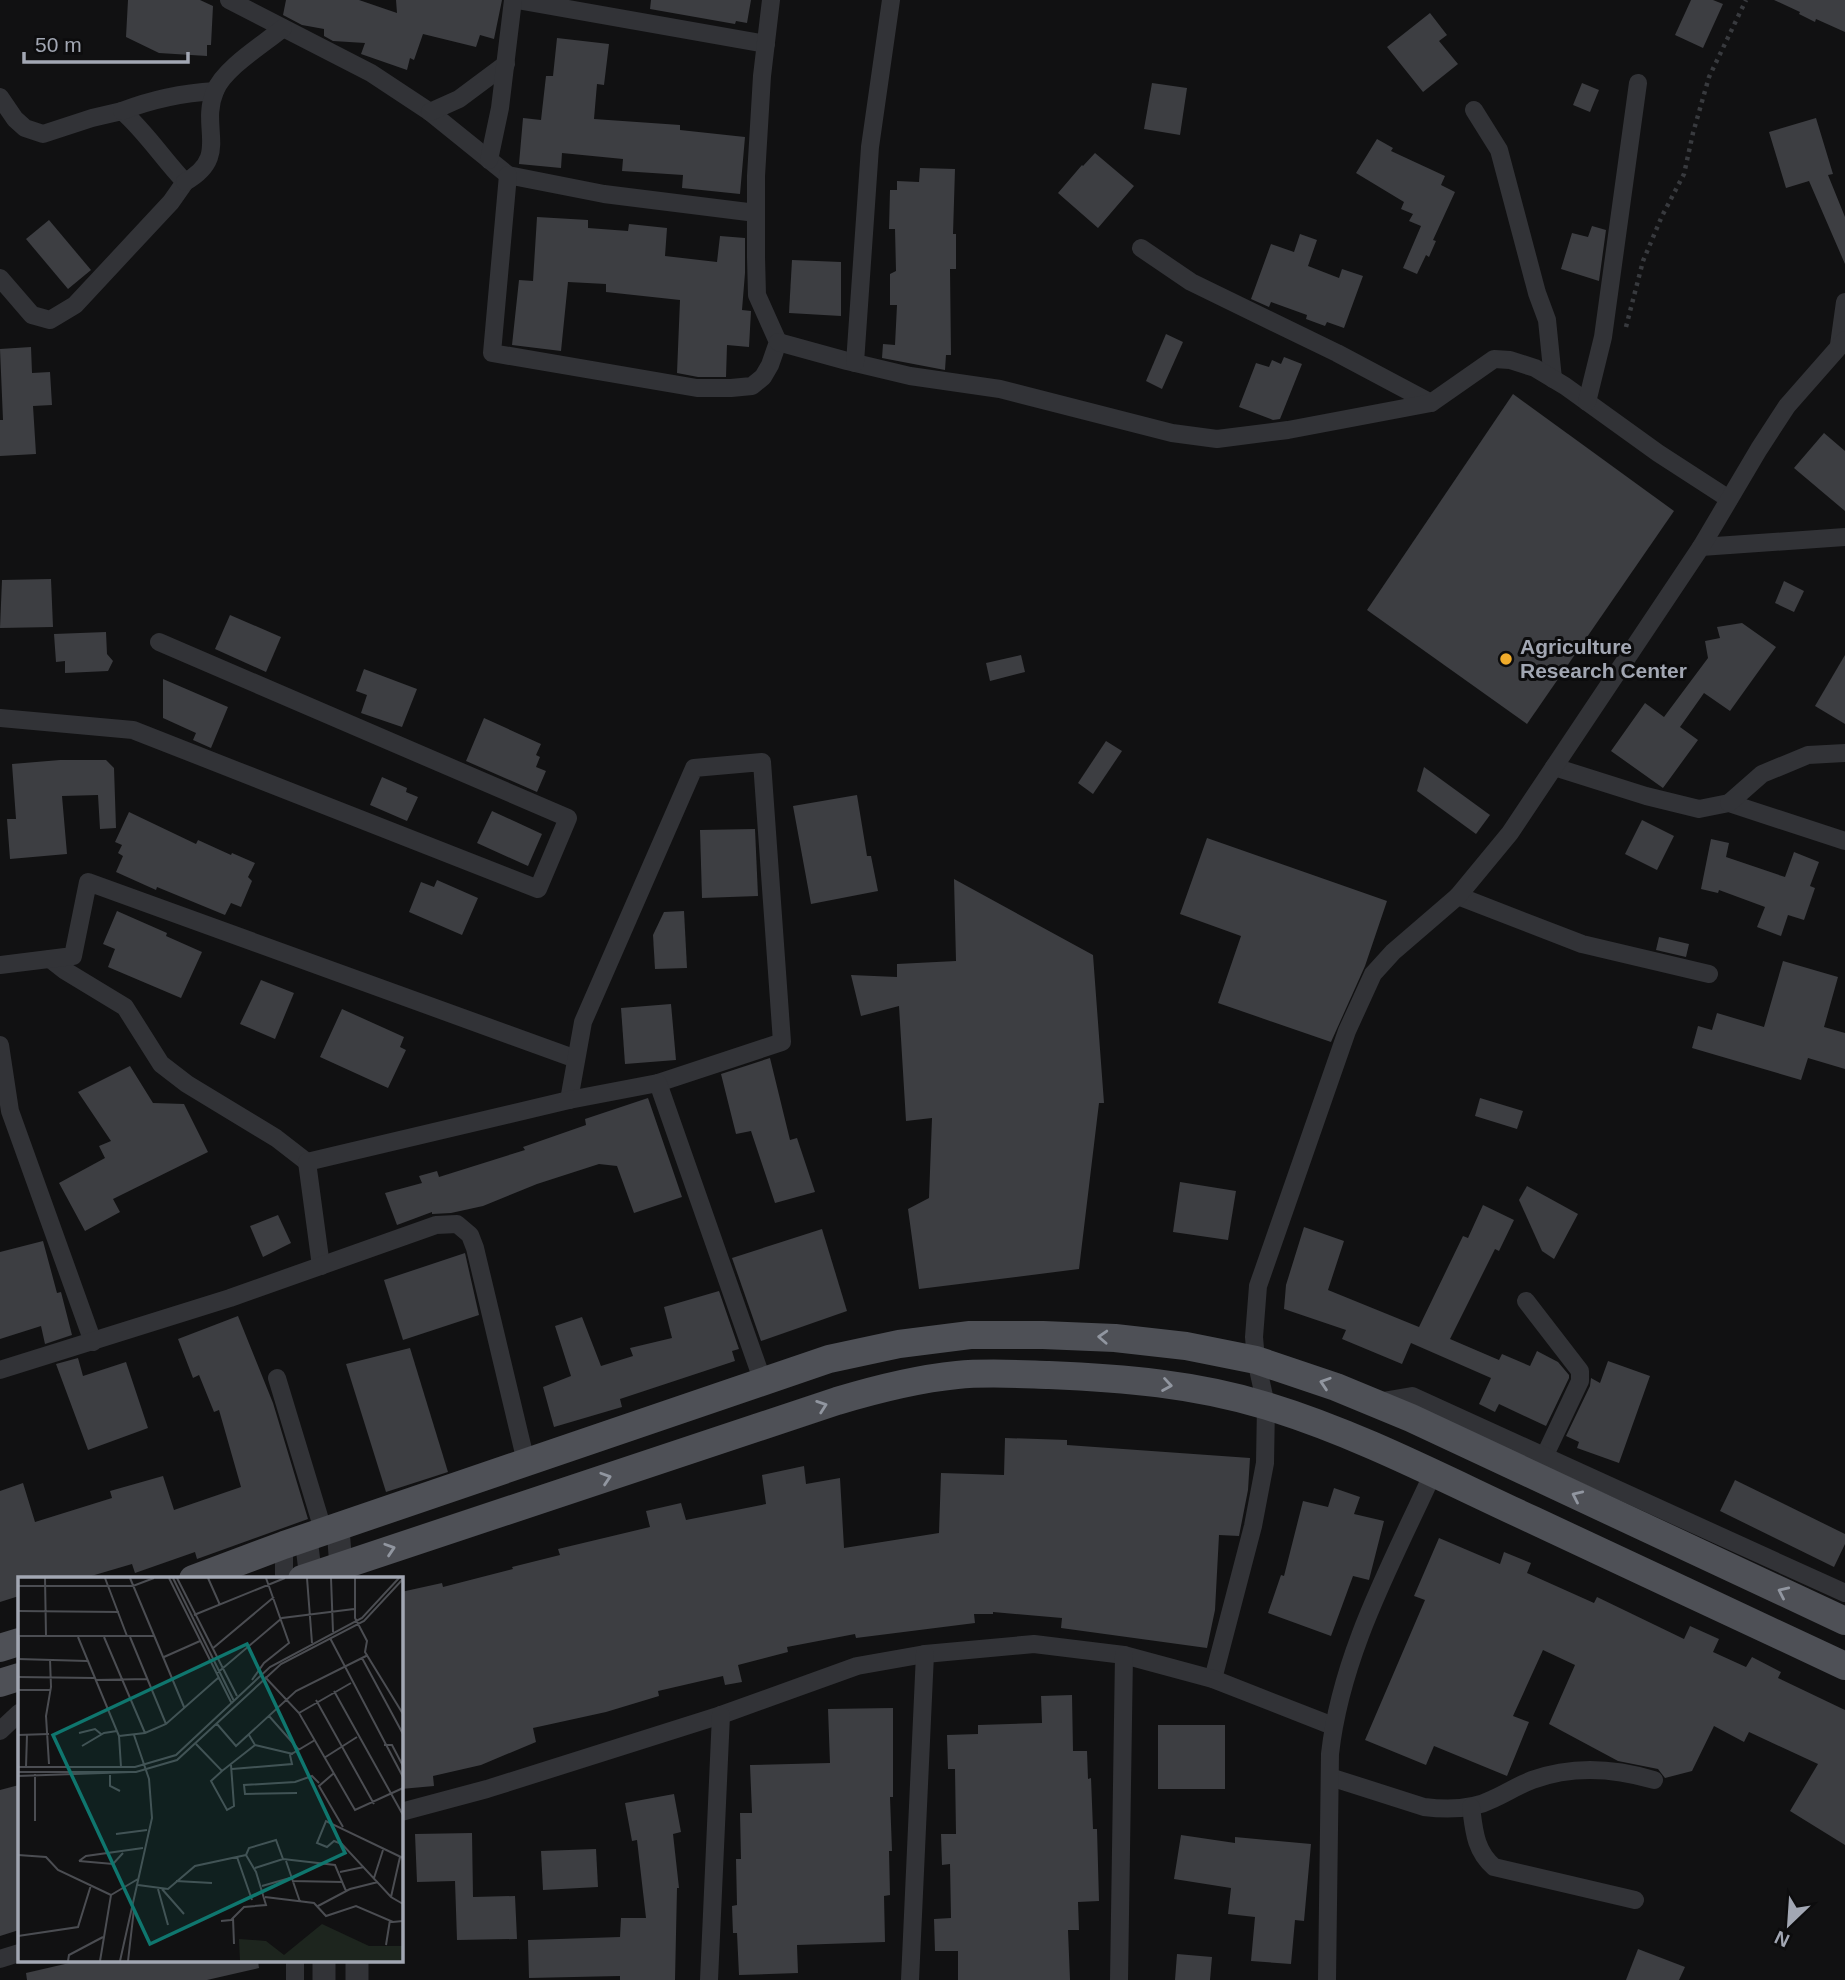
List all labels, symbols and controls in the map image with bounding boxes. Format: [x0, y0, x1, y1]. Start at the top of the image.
scale bar [24, 21, 189, 65]
text: 50 m [35, 33, 82, 56]
place label: Agriculture Research Center [1520, 635, 1687, 682]
marker: Agriculture Research Center [1498, 651, 1514, 667]
one-way arrow [1097, 1330, 1108, 1345]
one-way arrow [1161, 1377, 1173, 1392]
one-way arrow [1319, 1377, 1331, 1392]
one-way arrow [815, 1400, 827, 1414]
one-way arrow [599, 1472, 611, 1486]
one-way arrow [1572, 1490, 1584, 1504]
one-way arrow [383, 1543, 395, 1557]
inset map [18, 1577, 402, 1962]
one-way arrow [1778, 1587, 1790, 1601]
north arrow [1754, 1889, 1824, 1959]
text: N [1771, 1927, 1793, 1951]

